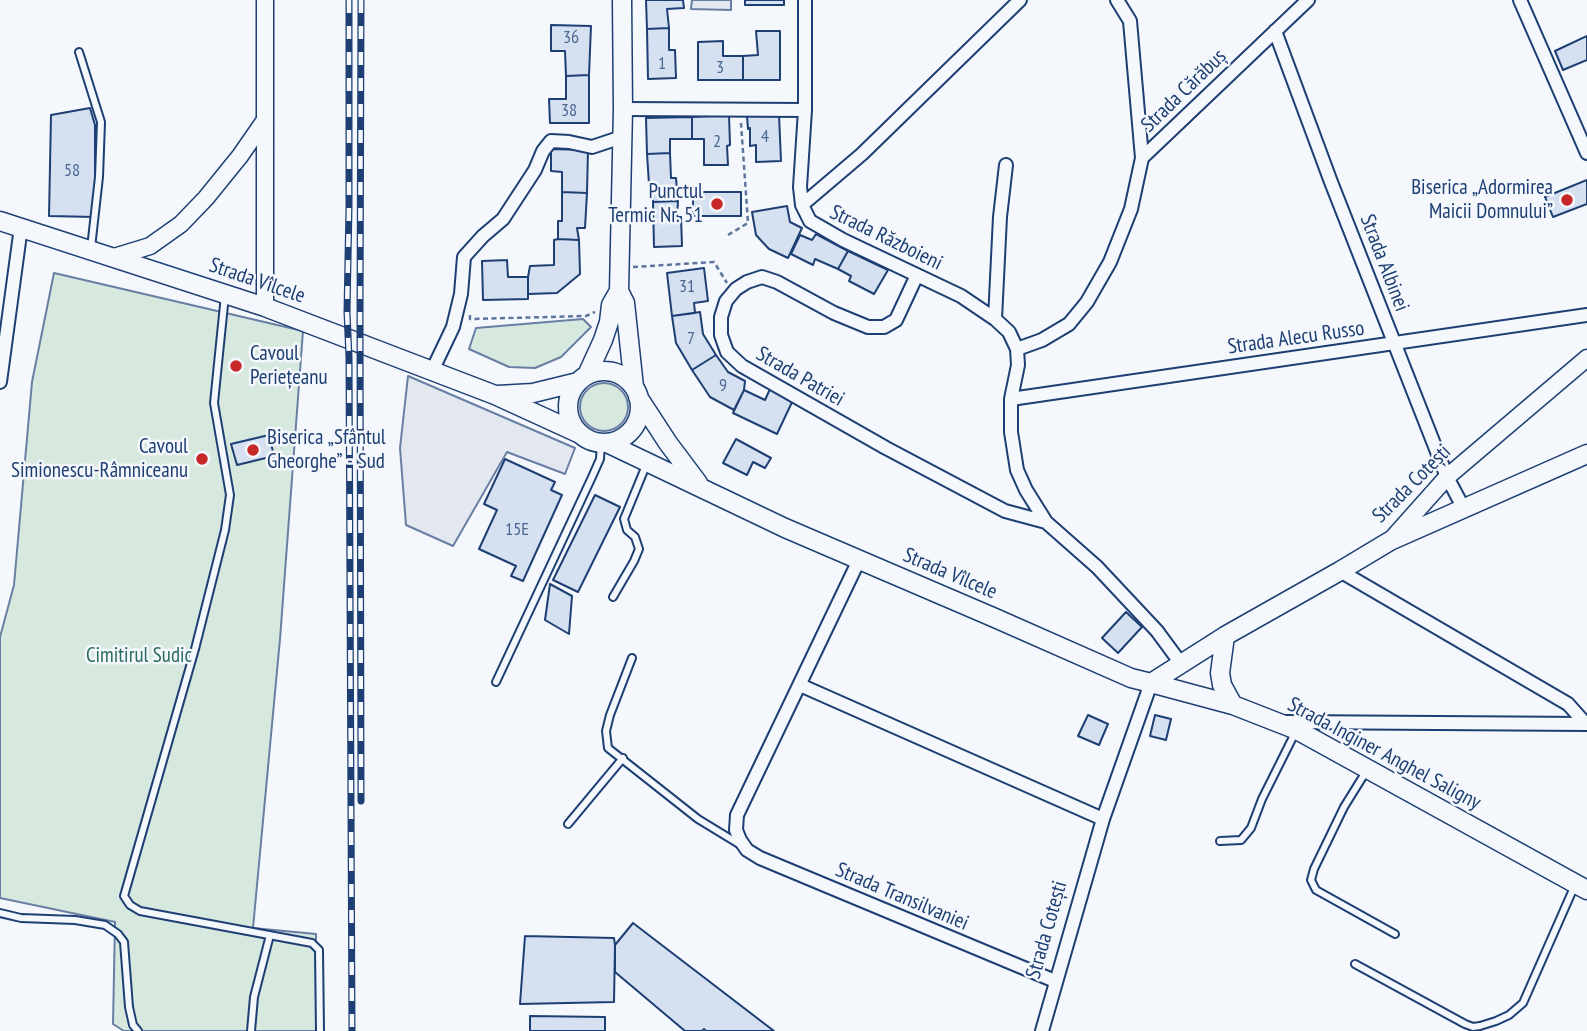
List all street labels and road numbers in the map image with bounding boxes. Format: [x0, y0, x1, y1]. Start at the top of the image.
street label: Strada Cărăbuș [1136, 44, 1232, 138]
street label: Strada Războieni [826, 200, 946, 276]
street label: Strada Albinei [1354, 211, 1414, 315]
street label: Strada Vîlcele [206, 253, 308, 309]
street label: Strada Alecu Russo [1226, 316, 1366, 360]
street label: Strada Patriei [751, 342, 849, 412]
street label: Strada Cotești [1367, 439, 1457, 529]
street label: Strada Vîlcele [899, 543, 1001, 605]
street label: Strada Inginer Anghel Saligny [1283, 692, 1485, 816]
street label: Strada Transilvaniei [832, 858, 972, 936]
street label: Strada Cotești [1021, 878, 1073, 982]

